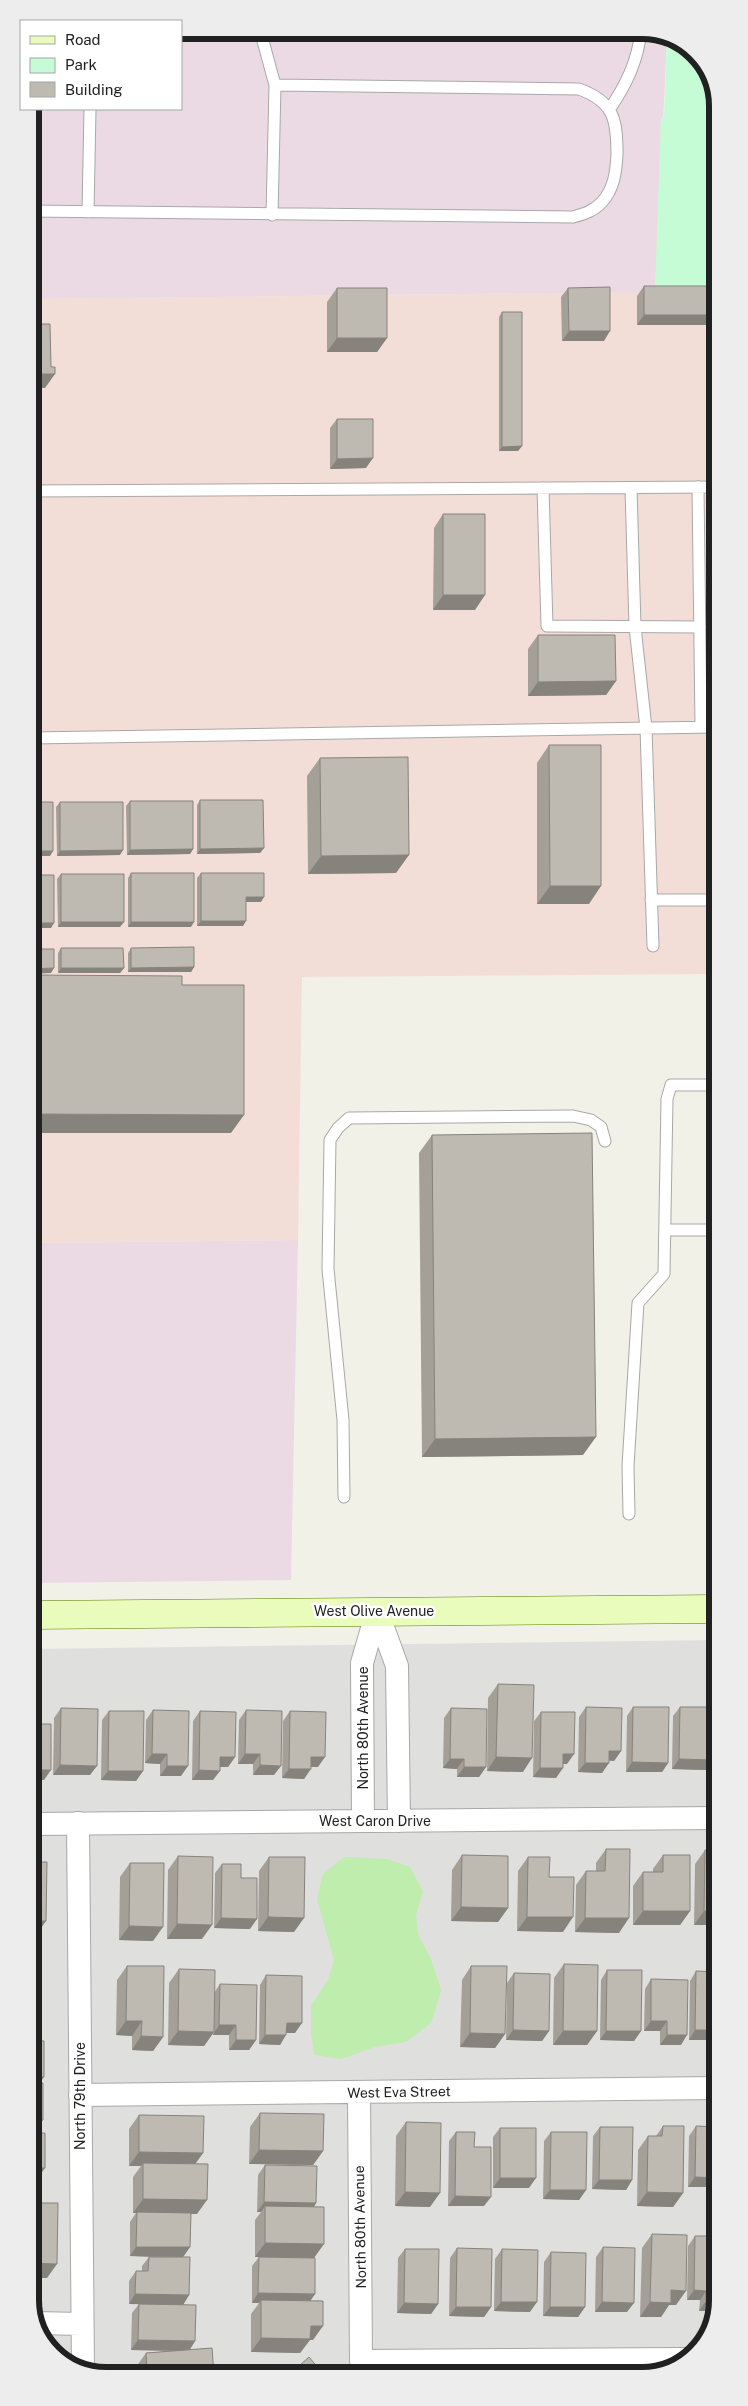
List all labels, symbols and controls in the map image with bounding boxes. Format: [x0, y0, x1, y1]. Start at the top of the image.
legend [20, 20, 182, 110]
text: Road [65, 31, 101, 48]
text: Park [65, 56, 97, 73]
text: Building [65, 81, 123, 98]
street label: West Olive Avenue [314, 1603, 434, 1619]
street label: North 80th Avenue [355, 1666, 371, 1790]
street label: West Caron Drive [319, 1813, 431, 1829]
street label: North 79th Drive [72, 2042, 88, 2150]
street label: West Eva Street [347, 2083, 451, 2101]
street label: North 80th Avenue [351, 2165, 369, 2289]

